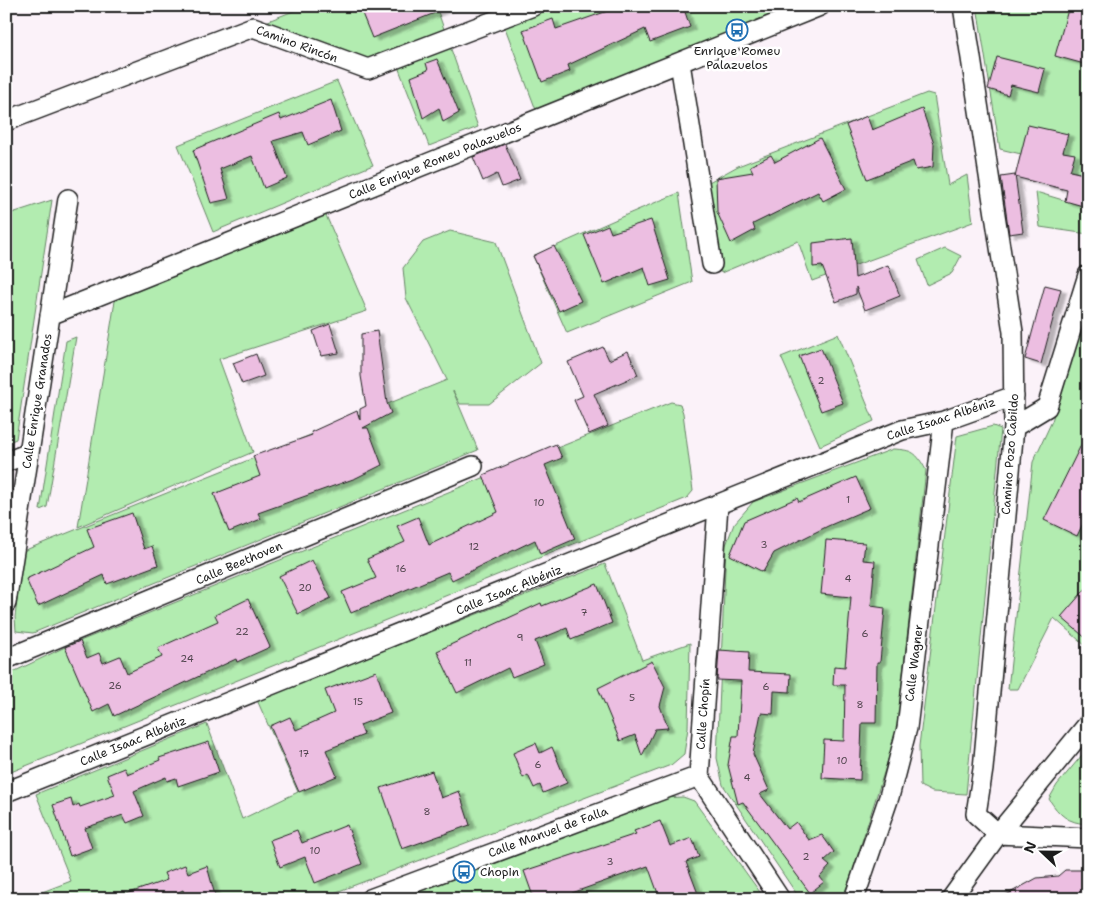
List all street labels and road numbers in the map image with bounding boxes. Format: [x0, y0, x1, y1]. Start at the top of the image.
street label: Camino Rincón [254, 22, 340, 66]
street label: Calle Enrique Romeu Palazuelos [346, 119, 524, 203]
street label: Calle Enrique Granados [18, 332, 56, 470]
street label: Camino Pozo Cabildo [998, 393, 1022, 515]
street label: Calle Isaac Albéniz [885, 394, 997, 444]
street label: Calle Beethoven [193, 538, 285, 588]
street label: Calle Isaac Albéniz [453, 561, 565, 619]
street label: Calle Wagner [901, 623, 927, 703]
street label: Calle Chopín [693, 678, 713, 750]
street label: Calle Isaac Albéniz [77, 712, 189, 770]
street label: Calle Manuel de Falla [486, 803, 611, 861]

